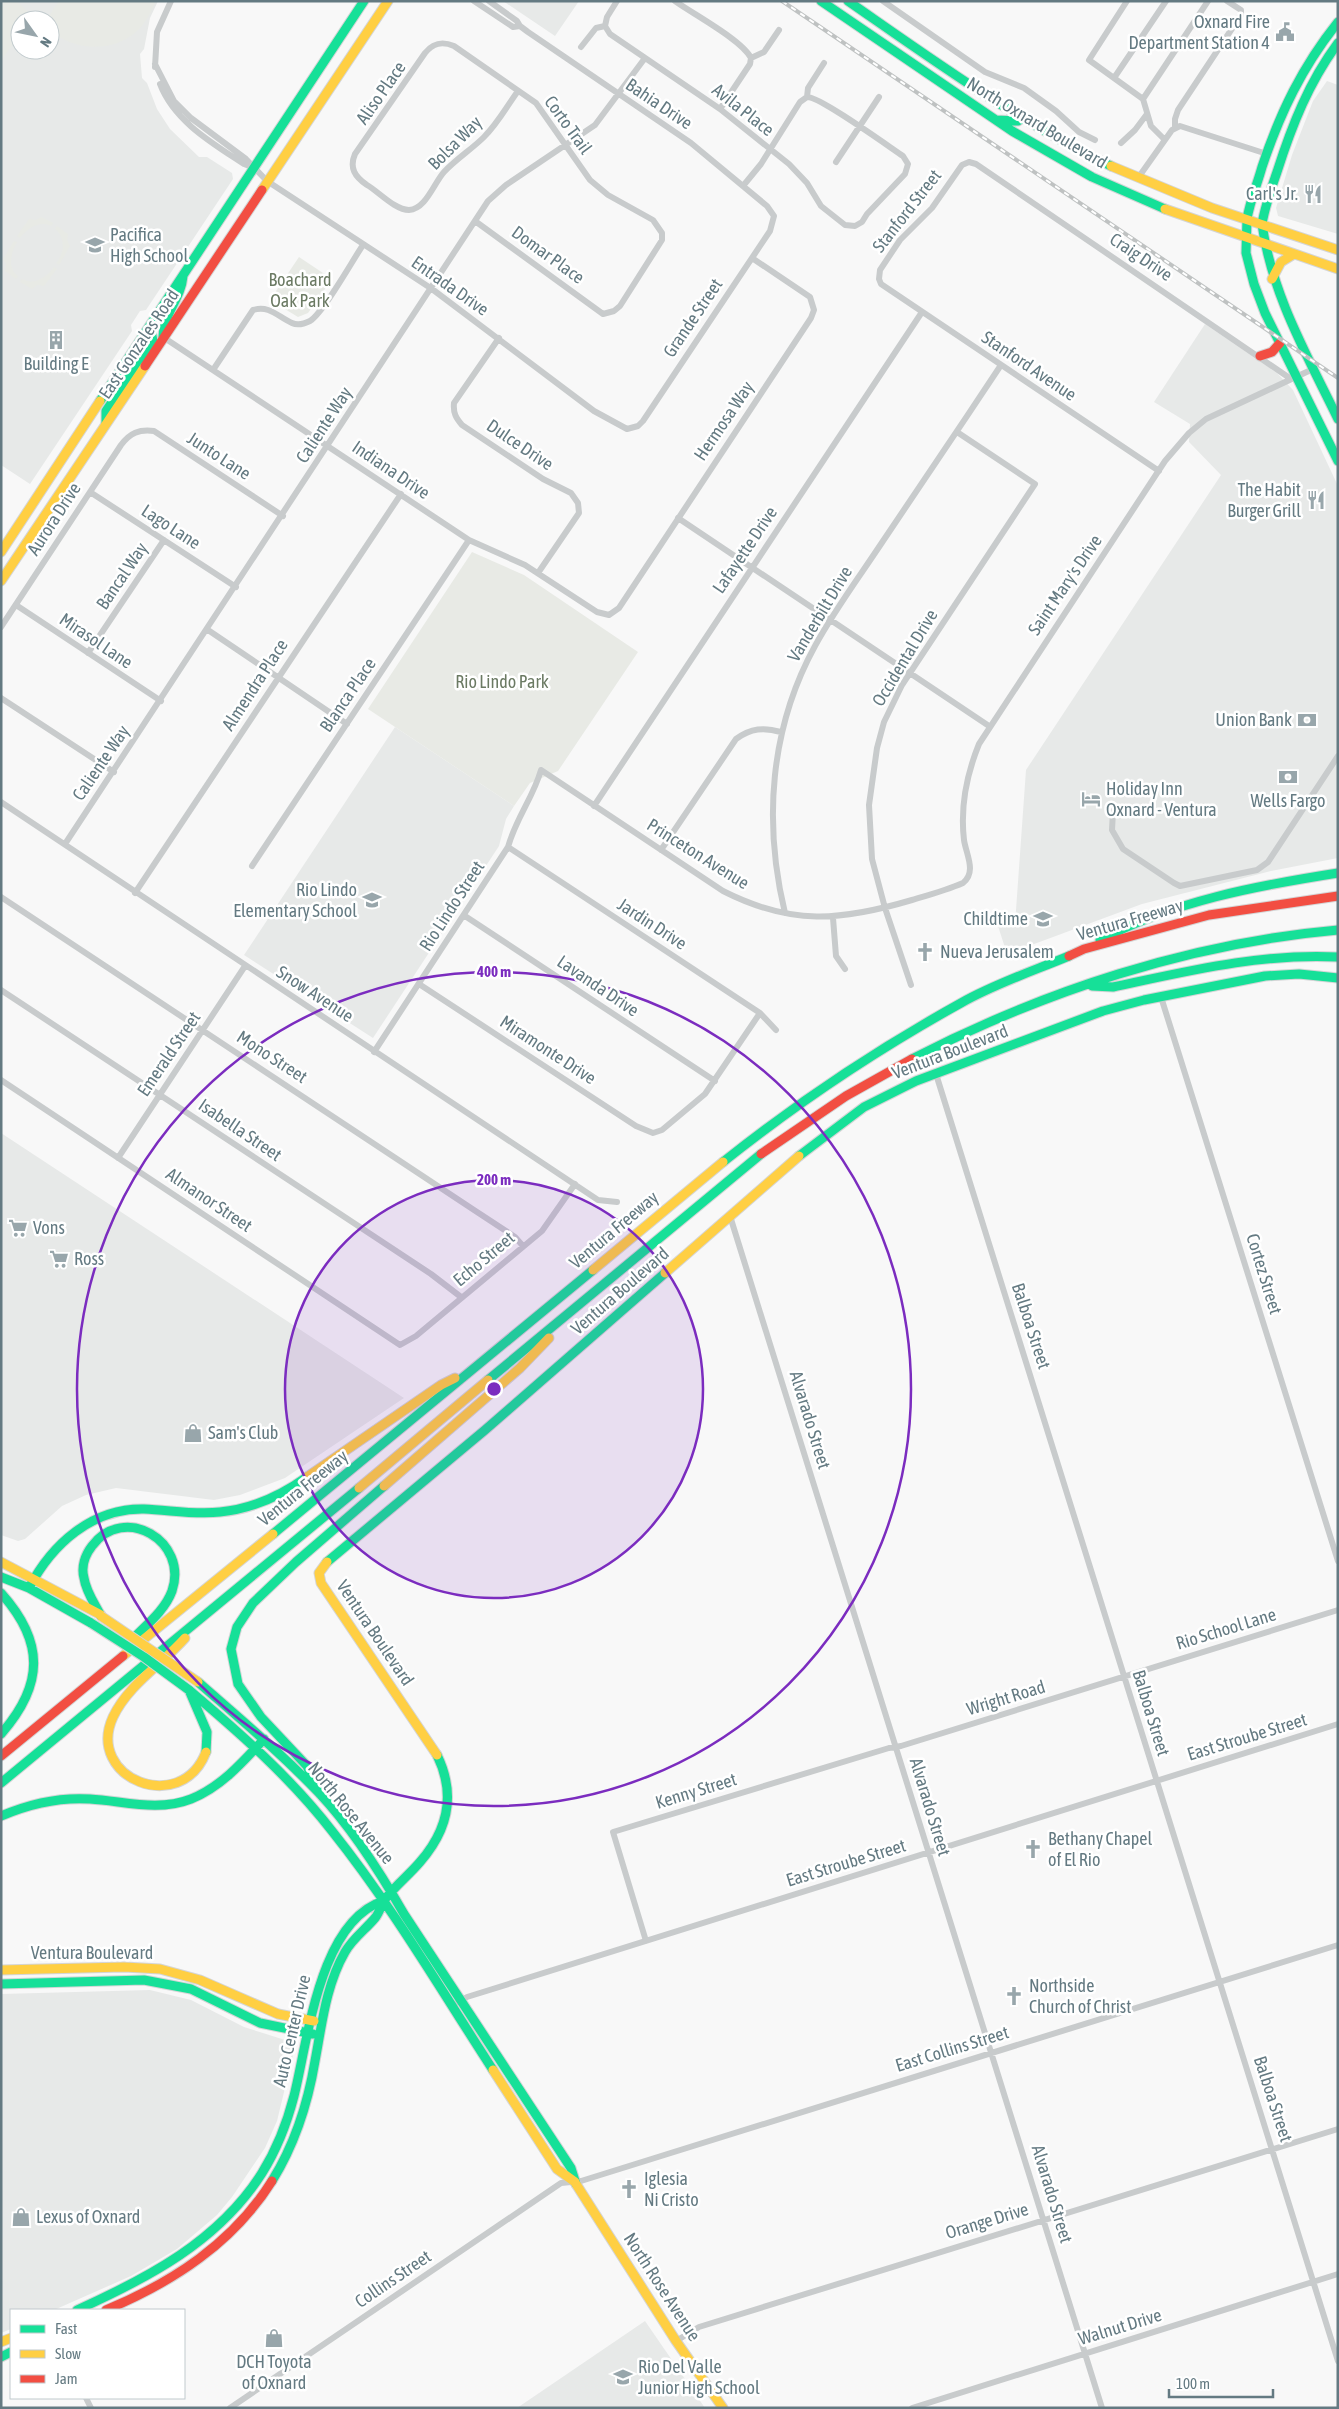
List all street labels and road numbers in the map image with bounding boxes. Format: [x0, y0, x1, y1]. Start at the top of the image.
street label: Aliso Place [351, 57, 410, 128]
street label: North Oxnard Boulevard [963, 72, 1111, 173]
street label: Bahia Drive [622, 74, 696, 133]
street label: Avila Place [708, 79, 778, 140]
street label: Corto Trail [540, 92, 597, 158]
street label: Bolsa Way [423, 111, 486, 174]
street label: Stanford Street [868, 165, 945, 256]
street label: Domar Place [508, 221, 589, 288]
street label: Craig Drive [1106, 228, 1176, 285]
street label: Entrada Drive [408, 251, 493, 320]
street label: Grande Street [659, 274, 727, 361]
street label: East Gonzales Road [94, 285, 183, 402]
street label: Stanford Avenue [978, 326, 1081, 405]
street label: Hermosa Way [689, 377, 758, 464]
street label: Caliente Way [291, 383, 356, 467]
street label: Dulce Drive [483, 415, 557, 474]
street label: Junto Lane [184, 427, 255, 484]
street label: Indiana Drive [349, 436, 434, 503]
street label: Aurora Drive [22, 479, 85, 559]
street label: Lago Lane [138, 500, 205, 553]
street label: Lafayette Drive [708, 502, 781, 597]
street label: Saint Mary's Drive [1023, 531, 1106, 639]
street label: Bancal Way [92, 538, 152, 613]
street label: Vanderbilt Drive [783, 562, 856, 665]
street label: Occidental Drive [867, 606, 942, 710]
street label: Mirasol Lane [56, 608, 137, 673]
street label: Almendra Place [217, 635, 292, 734]
street label: Blanca Place [315, 654, 380, 736]
street label: Caliente Way [68, 721, 133, 804]
street label: Princeton Avenue [643, 814, 753, 893]
street label: Rio Lindo Street [415, 857, 488, 955]
street label: Jardin Drive [614, 893, 691, 954]
street label: Ventura Freeway [1074, 894, 1185, 945]
street label: Lavanda Drive [553, 951, 643, 1021]
street label: Snow Avenue [273, 961, 358, 1026]
street label: Emerald Street [133, 1008, 204, 1100]
street label: Miramonte Drive [496, 1011, 600, 1088]
street label: Ventura Boulevard [889, 1020, 1011, 1083]
street label: Mono Street [233, 1026, 311, 1087]
street label: Isabella Street [195, 1094, 286, 1165]
street label: Almanor Street [162, 1163, 256, 1236]
street label: Ventura Freeway [565, 1186, 662, 1273]
street label: Echo Street [449, 1227, 519, 1290]
street label: Cortez Street [1242, 1231, 1287, 1317]
street label: Ventura Boulevard [567, 1242, 673, 1339]
street label: Balboa Street [1008, 1280, 1055, 1371]
street label: Alvarado Street [786, 1368, 835, 1471]
street label: Ventura Freeway [254, 1445, 352, 1530]
street label: Ventura Boulevard [332, 1576, 418, 1689]
street label: Rio School Lane [1173, 1603, 1278, 1654]
street label: Balboa Street [1128, 1667, 1175, 1758]
street label: Wright Road [964, 1676, 1048, 1719]
street label: East Stroube Street [1185, 1708, 1309, 1765]
street label: Alvarado Street [906, 1755, 955, 1858]
street label: North Rose Avenue [304, 1758, 399, 1868]
street label: Kenny Street [653, 1768, 739, 1813]
street label: East Stroube Street [784, 1834, 908, 1891]
street label: Ventura Boulevard [31, 1942, 153, 1963]
street label: Auto Center Drive [268, 1973, 315, 2089]
street label: East Collins Street [893, 2021, 1011, 2076]
street label: Balboa Street [1250, 2053, 1297, 2144]
street label: Alvarado Street [1028, 2142, 1077, 2245]
street label: Orange Drive [943, 2198, 1031, 2243]
street label: North Rose Avenue [620, 2229, 705, 2345]
street label: Collins Street [351, 2245, 435, 2312]
street label: Walnut Drive [1076, 2304, 1164, 2349]

